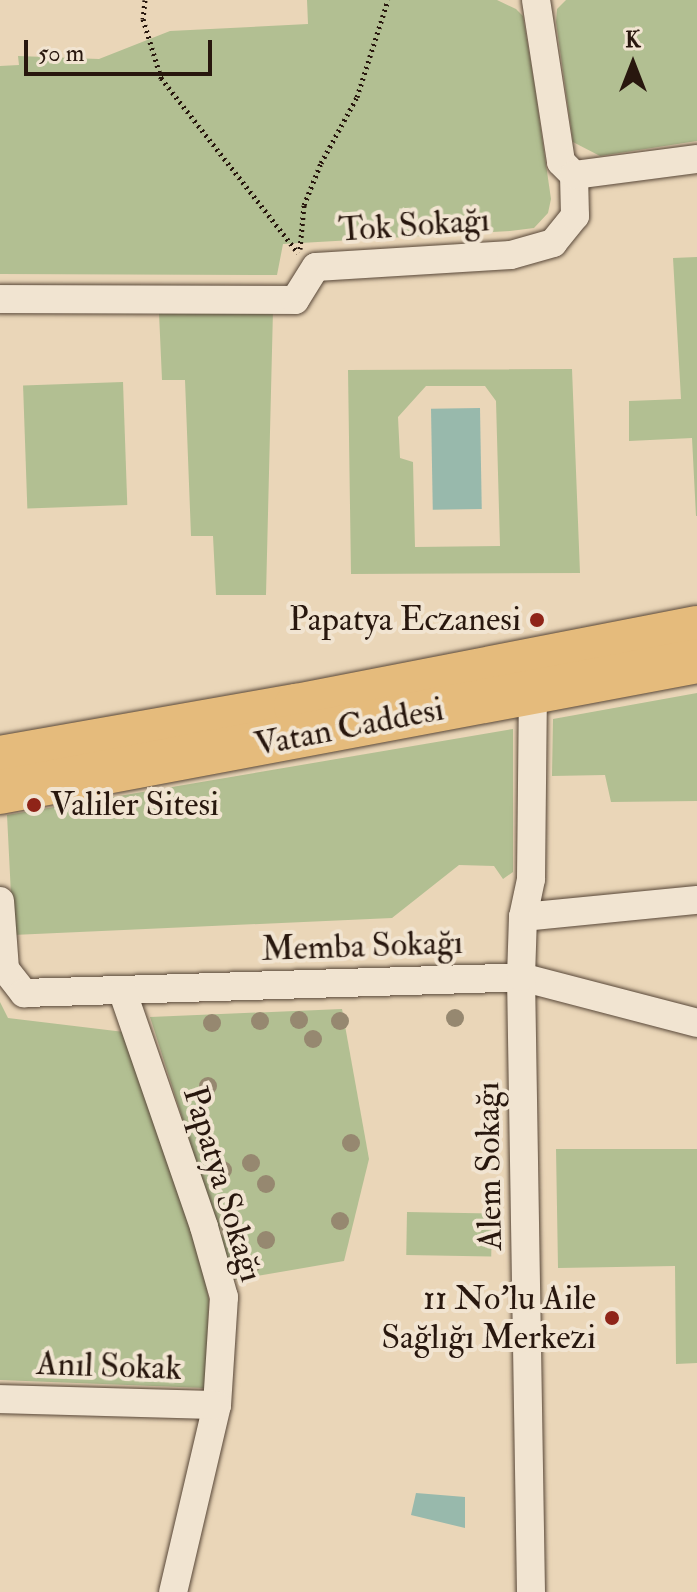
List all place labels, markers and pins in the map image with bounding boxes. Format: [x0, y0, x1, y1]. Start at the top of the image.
place label: Papatya Eczanesi [289, 600, 521, 640]
marker: Papatya Eczanesi [528, 611, 546, 629]
place label: Valiler Sitesi [50, 785, 219, 825]
marker: Valiler Sitesi [25, 796, 43, 814]
place label: 11 No'lu Aile Sağlığı Merkezi [381, 1278, 596, 1358]
marker: 11 No'lu Aile Sağlığı Merkezi [603, 1309, 621, 1327]

